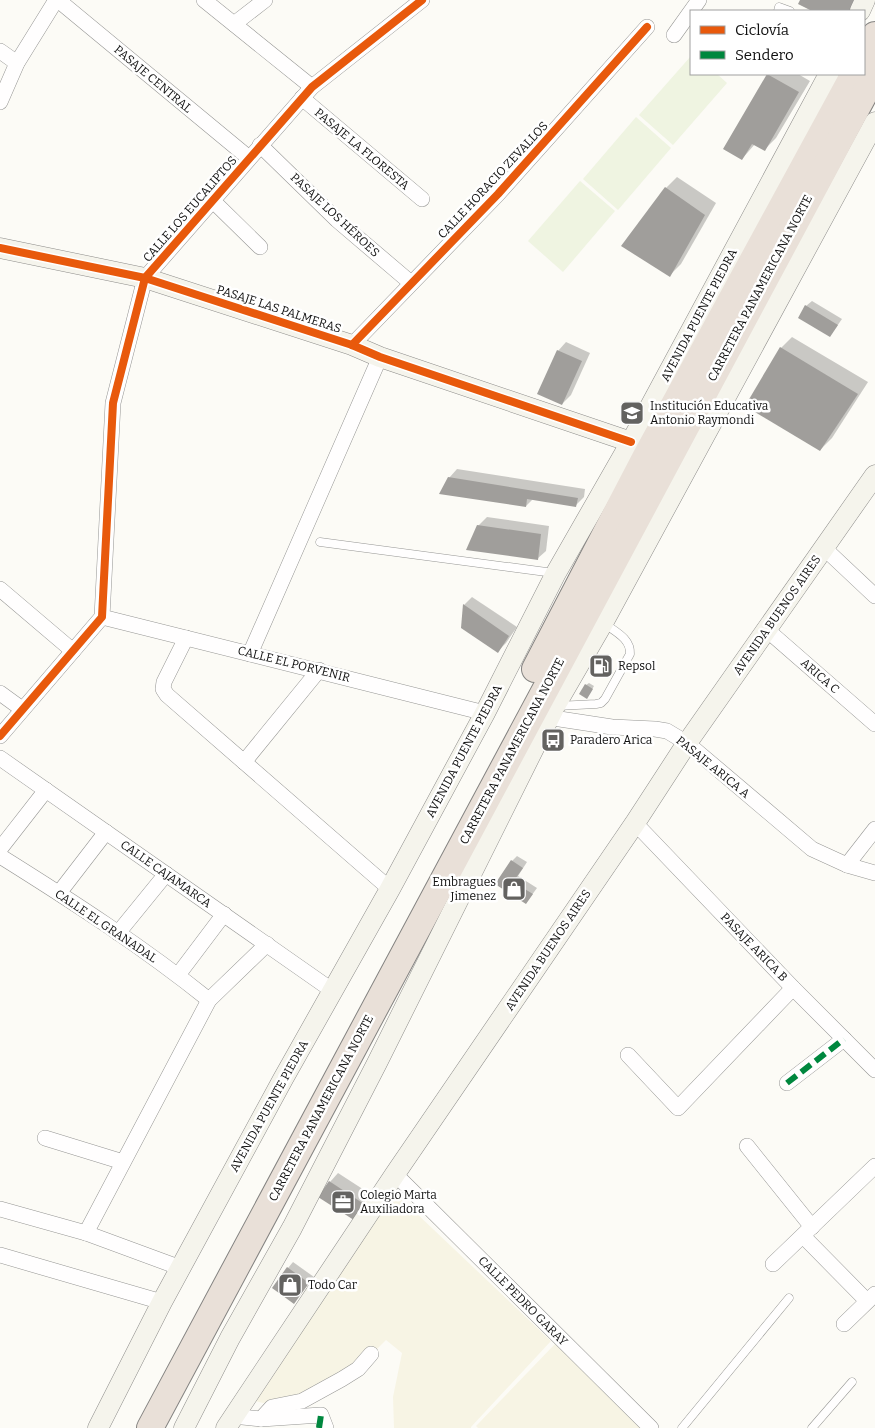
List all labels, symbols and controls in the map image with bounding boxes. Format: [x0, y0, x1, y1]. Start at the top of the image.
legend [690, 10, 865, 75]
text: Ciclovía [735, 21, 789, 39]
street label: PASAJE CENTRAL [111, 42, 195, 116]
text: Sendero [735, 46, 794, 64]
street label: PASAJE LA FLORESTA [312, 105, 412, 193]
street label: CALLE HORACIO ZEVALLOS [435, 119, 551, 241]
street label: CALLE LOS EUCALIPTOS [140, 153, 240, 265]
street label: PASAJE LOS HÉROES [288, 169, 383, 260]
street label: CARRETERA PANAMERICANA NORTE [705, 192, 815, 384]
street label: AVENIDA PUENTE PIEDRA [658, 246, 740, 384]
street label: PASAJE LAS PALMERAS [215, 282, 343, 336]
place label: Institución Educativa Antonio Raymondi [650, 399, 769, 427]
school or university icon: Institución Educativa Antonio Raymondi [619, 400, 645, 426]
street label: AVENIDA BUENOS AIRES [730, 553, 824, 677]
street label: CALLE EL PORVENIR [236, 643, 352, 685]
fuel station icon: Repsol [588, 653, 614, 679]
street label: CARRETERA PANAMERICANA NORTE [457, 655, 567, 847]
street label: ARICA C [798, 656, 842, 697]
place label: Repsol [618, 659, 656, 673]
street label: AVENIDA PUENTE PIEDRA [423, 682, 505, 820]
bus stop icon: Paradero Arica [540, 727, 566, 753]
place label: Paradero Arica [570, 733, 653, 747]
street label: PASAJE ARICA A [673, 733, 753, 801]
street label: CALLE CAJAMARCA [118, 837, 214, 911]
place label: Embragues Jimenez [432, 875, 496, 903]
shop icon: Embragues Jimenez [501, 876, 527, 902]
street label: CALLE EL GRANADAL [52, 887, 160, 966]
street label: AVENIDA BUENOS AIRES [502, 887, 594, 1013]
street label: PASAJE ARICA B [718, 910, 790, 984]
street label: CARRETERA PANAMERICANA NORTE [266, 1012, 376, 1204]
street label: AVENIDA PUENTE PIEDRA [227, 1037, 311, 1174]
place label: Colegio Marta Auxiliadora [360, 1188, 437, 1216]
office icon: Colegio Marta Auxiliadora [330, 1189, 356, 1215]
street label: CALLE PEDRO GARAY [476, 1254, 571, 1349]
shop icon: Todo Car [277, 1272, 303, 1298]
place label: Todo Car [308, 1278, 358, 1292]

